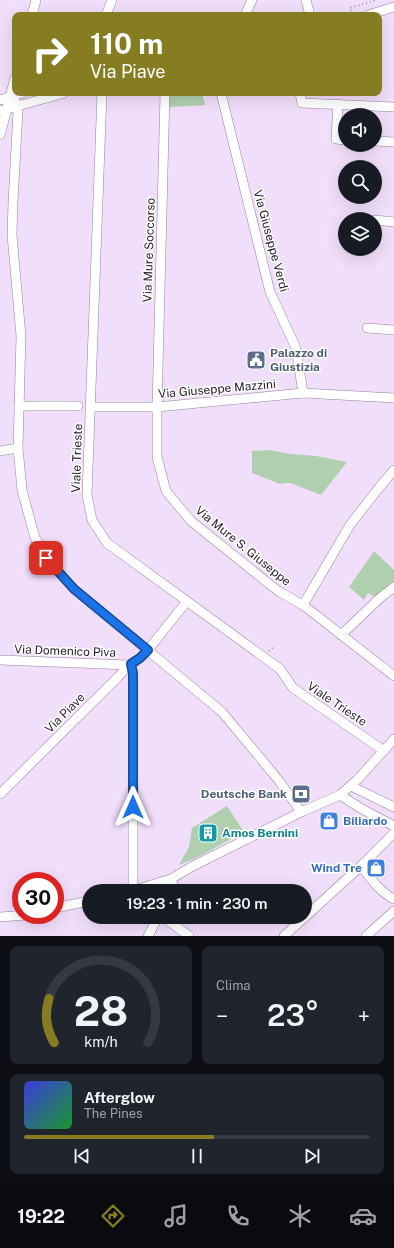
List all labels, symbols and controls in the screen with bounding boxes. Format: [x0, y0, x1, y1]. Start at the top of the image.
text: 110 m [90, 27, 163, 60]
icon: right [24, 28, 76, 80]
text: Via Piave [90, 61, 166, 82]
map controls [338, 108, 382, 256]
button: sound [338, 108, 382, 152]
button: search [338, 160, 382, 204]
street label: Via Giuseppe Verdi [251, 188, 291, 294]
street label: Via Mure Soccorso [140, 197, 158, 303]
button: layers [338, 212, 382, 256]
place label: Palazzo di Giustizia [270, 346, 327, 374]
public building icon: Palazzo di Giustizia [245, 349, 267, 371]
street label: Via Giuseppe Mazzini [158, 377, 276, 401]
street label: Viale Trieste [69, 423, 85, 493]
street label: Via Mure S. Giuseppe [193, 503, 294, 589]
pin [29, 541, 63, 575]
icon: arrive [35, 547, 57, 569]
street label: Via Domenico Piva [14, 642, 116, 660]
street label: Viale Trieste [304, 679, 370, 729]
street label: Via Piave [42, 690, 88, 736]
bank icon: Deutsche Bank [290, 783, 312, 805]
position arrow [112, 786, 154, 828]
place label: Deutsche Bank [201, 787, 287, 801]
shop icon: Biliardo [318, 810, 340, 832]
place label: Biliardo [343, 814, 388, 828]
building icon: Amos Bernini [197, 822, 219, 844]
place label: Amos Bernini [222, 826, 298, 840]
shop icon: Wind Tre [365, 857, 387, 879]
place label: Wind Tre [311, 861, 362, 875]
speed limit sign: 30 [12, 872, 64, 924]
text: 19:23 · 1 min · 230 m [126, 895, 268, 912]
text: Clima [216, 978, 251, 993]
text: 28 [74, 986, 128, 1035]
text: 23° [267, 997, 319, 1033]
text: − [216, 1003, 228, 1029]
text: + [358, 1003, 370, 1029]
text: km/h [84, 1033, 118, 1050]
text: Afterglow [84, 1089, 155, 1106]
text: The Pines [84, 1106, 143, 1121]
icon: previous [71, 1145, 93, 1167]
icon: pause [186, 1145, 208, 1167]
icon: next [301, 1145, 323, 1167]
icon: directions [99, 1202, 127, 1230]
icon: music [162, 1202, 190, 1230]
icon: phone [224, 1202, 252, 1230]
icon: climate [286, 1202, 314, 1230]
icon: car [349, 1202, 377, 1230]
text: 19:22 [17, 1206, 65, 1227]

